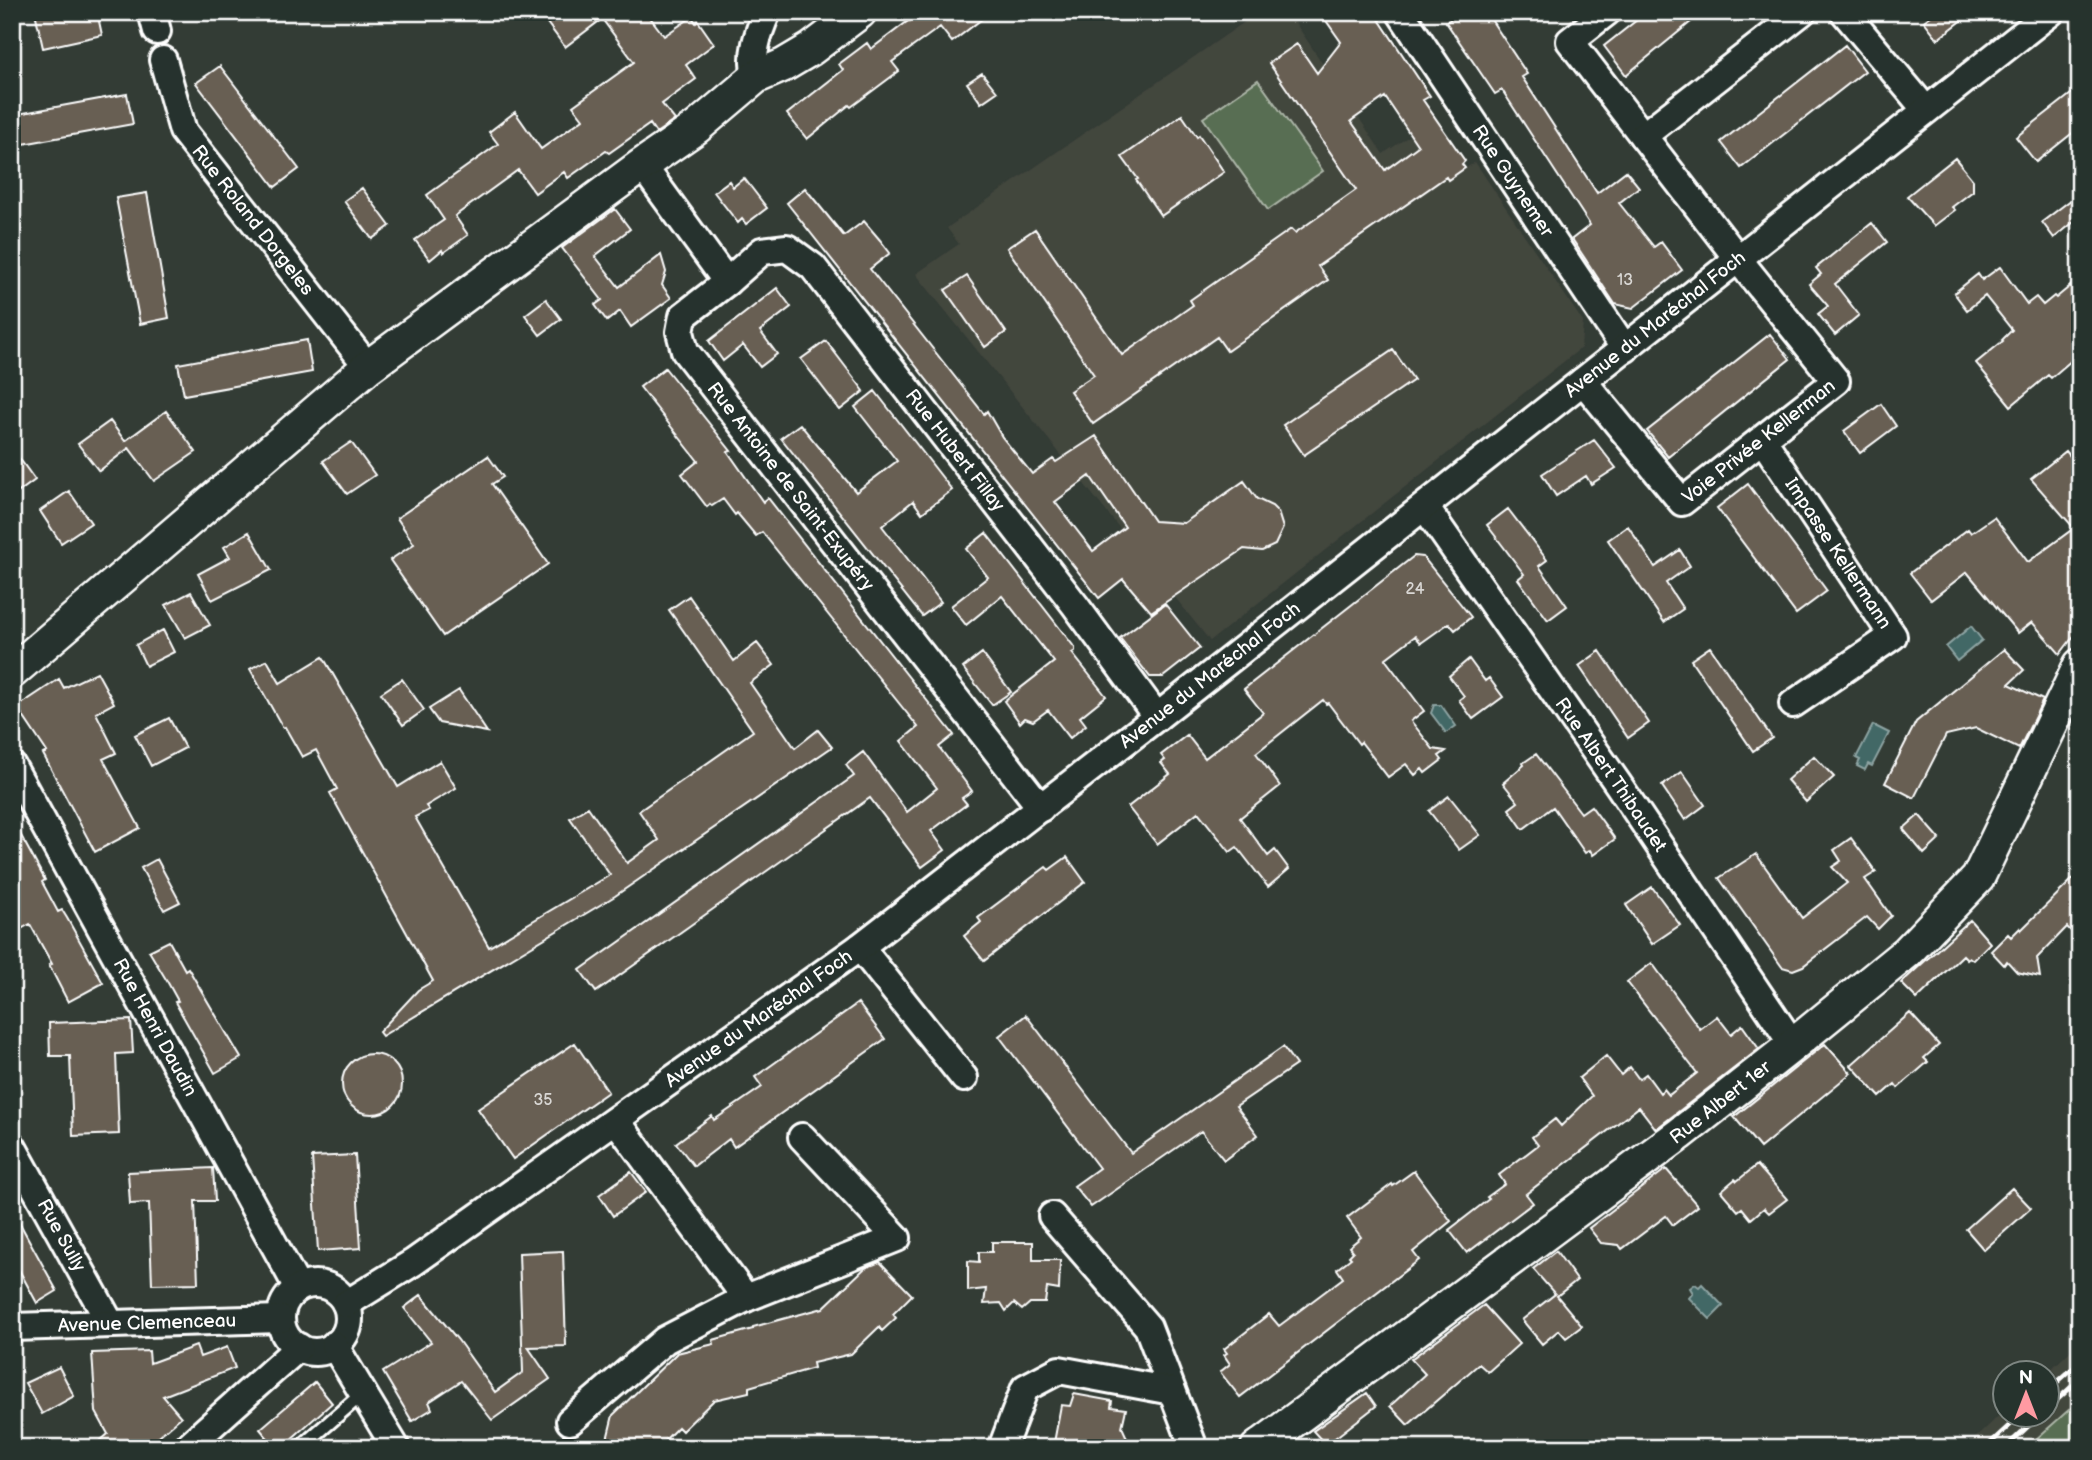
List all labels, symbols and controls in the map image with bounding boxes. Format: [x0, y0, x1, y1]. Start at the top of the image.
street label: Rue Guynemer [1467, 120, 1559, 242]
street label: Rue Roland Dorgeles [187, 140, 319, 300]
street label: Avenue du Maréchal Foch [1560, 246, 1750, 402]
house number: 13 [1617, 271, 1633, 290]
street label: Voie Privée Kellerman [1678, 374, 1840, 509]
street label: Rue Antoine de Saint-Exupéry [702, 378, 879, 596]
street label: Rue Hubert Fillay [900, 385, 1010, 516]
street label: Impasse Kellermann [1780, 473, 1897, 633]
house number: 24 [1406, 580, 1425, 599]
street label: Avenue du Maréchal Foch [1115, 597, 1305, 753]
street label: Rue Albert Thibaudet [1550, 693, 1672, 856]
street label: Avenue du Maréchal Foch [661, 945, 857, 1092]
street label: Rue Henri Daudin [108, 954, 202, 1100]
street label: Rue Albert 1er [1665, 1055, 1776, 1149]
house number: 35 [533, 1091, 553, 1110]
street label: Rue Sully [32, 1195, 91, 1276]
street label: Avenue Clemenceau [57, 1309, 236, 1337]
north arrow [1990, 1358, 2060, 1428]
text: N [2019, 1367, 2033, 1390]

